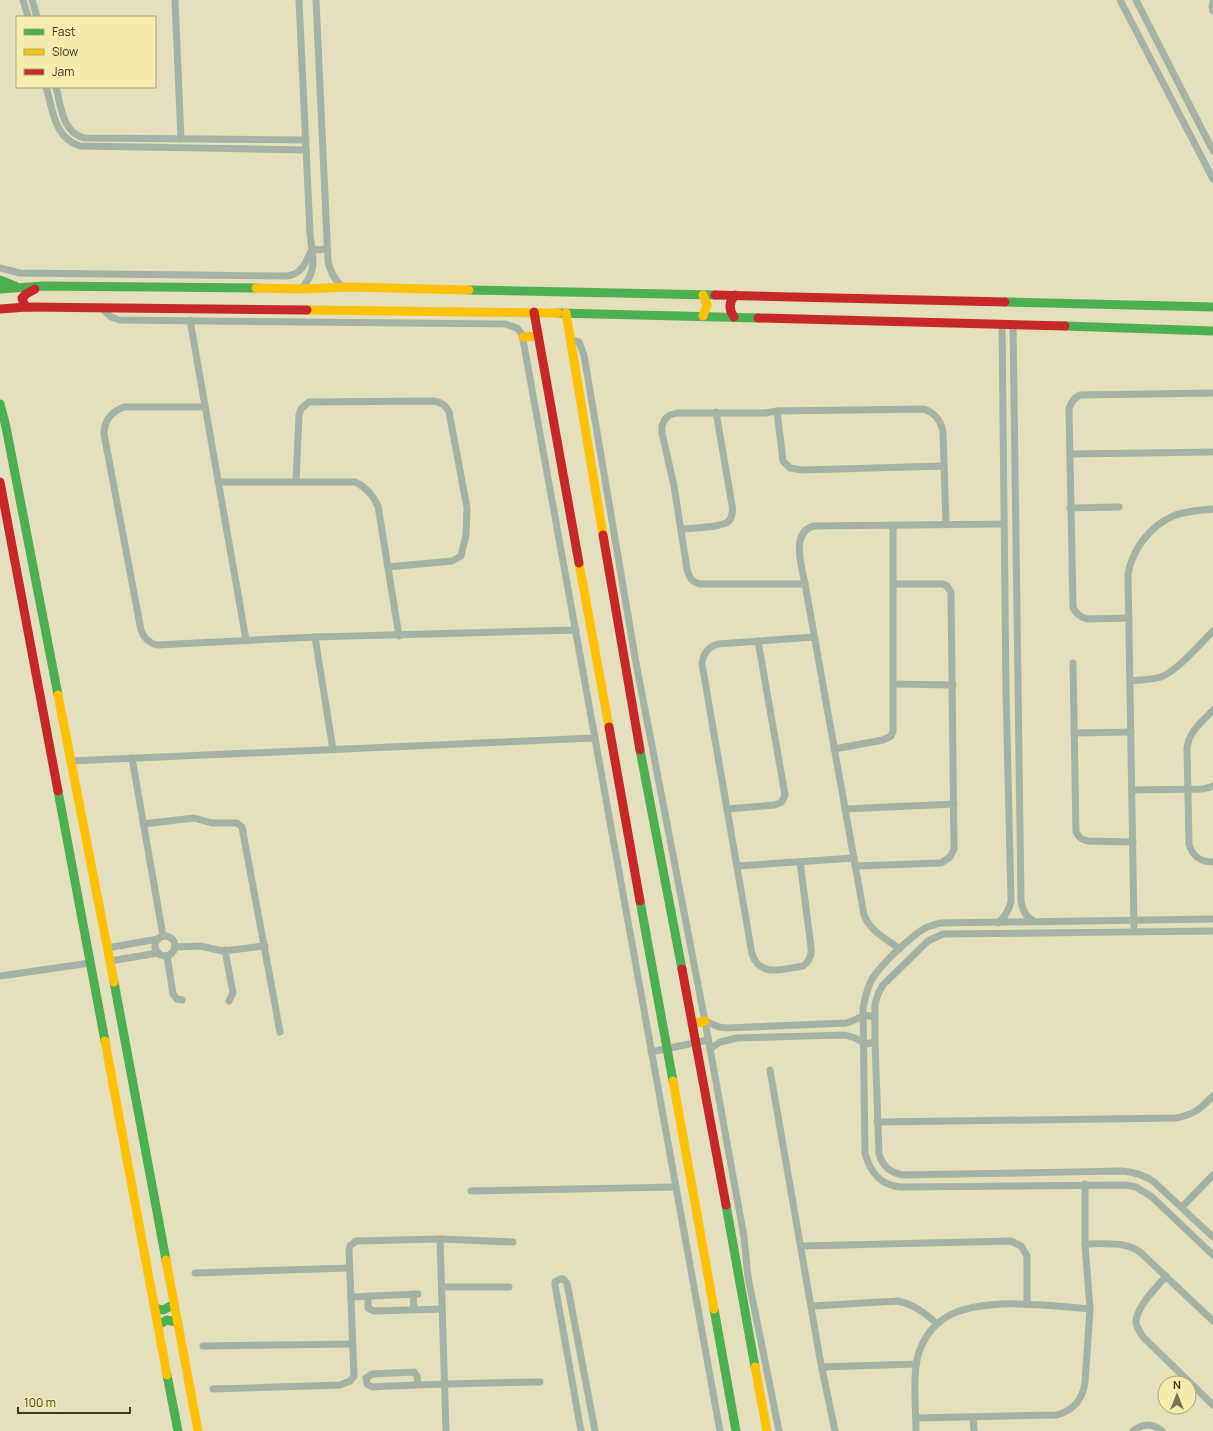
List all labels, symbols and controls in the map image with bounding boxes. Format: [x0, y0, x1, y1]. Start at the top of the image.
legend [16, 16, 156, 88]
text: Fast [52, 23, 76, 40]
text: Slow [52, 43, 78, 60]
text: Jam [52, 63, 74, 80]
north arrow [1157, 1375, 1197, 1415]
text: N [1173, 1377, 1181, 1392]
scale bar [18, 1389, 130, 1415]
text: 100 m [24, 1394, 56, 1411]

